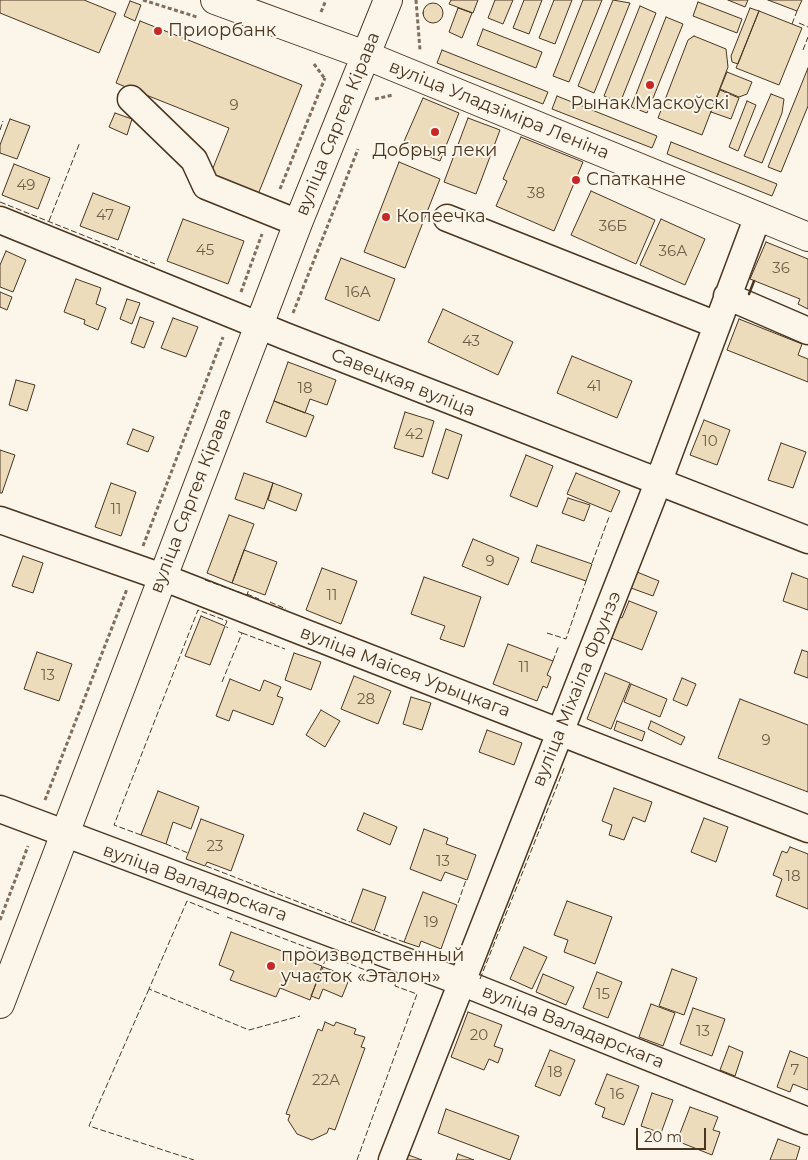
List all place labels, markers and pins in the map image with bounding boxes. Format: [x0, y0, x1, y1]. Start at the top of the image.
place label: Приорбанк [168, 20, 276, 42]
marker: Приорбанк [152, 25, 164, 37]
marker: Рынак Маскоўскі [644, 79, 656, 91]
place label: Рынак Маскоўскі [571, 93, 729, 115]
marker: Добрыя леки [429, 126, 441, 138]
place label: Добрыя леки [373, 140, 497, 162]
place label: Спатканне [586, 169, 686, 191]
marker: Спатканне [570, 174, 582, 186]
place label: Копеечка [396, 206, 485, 228]
marker: Копеечка [380, 211, 392, 223]
place label: производственный участок «Эталон» [281, 945, 464, 988]
marker: производственный участок «Эталон» [265, 960, 277, 972]

